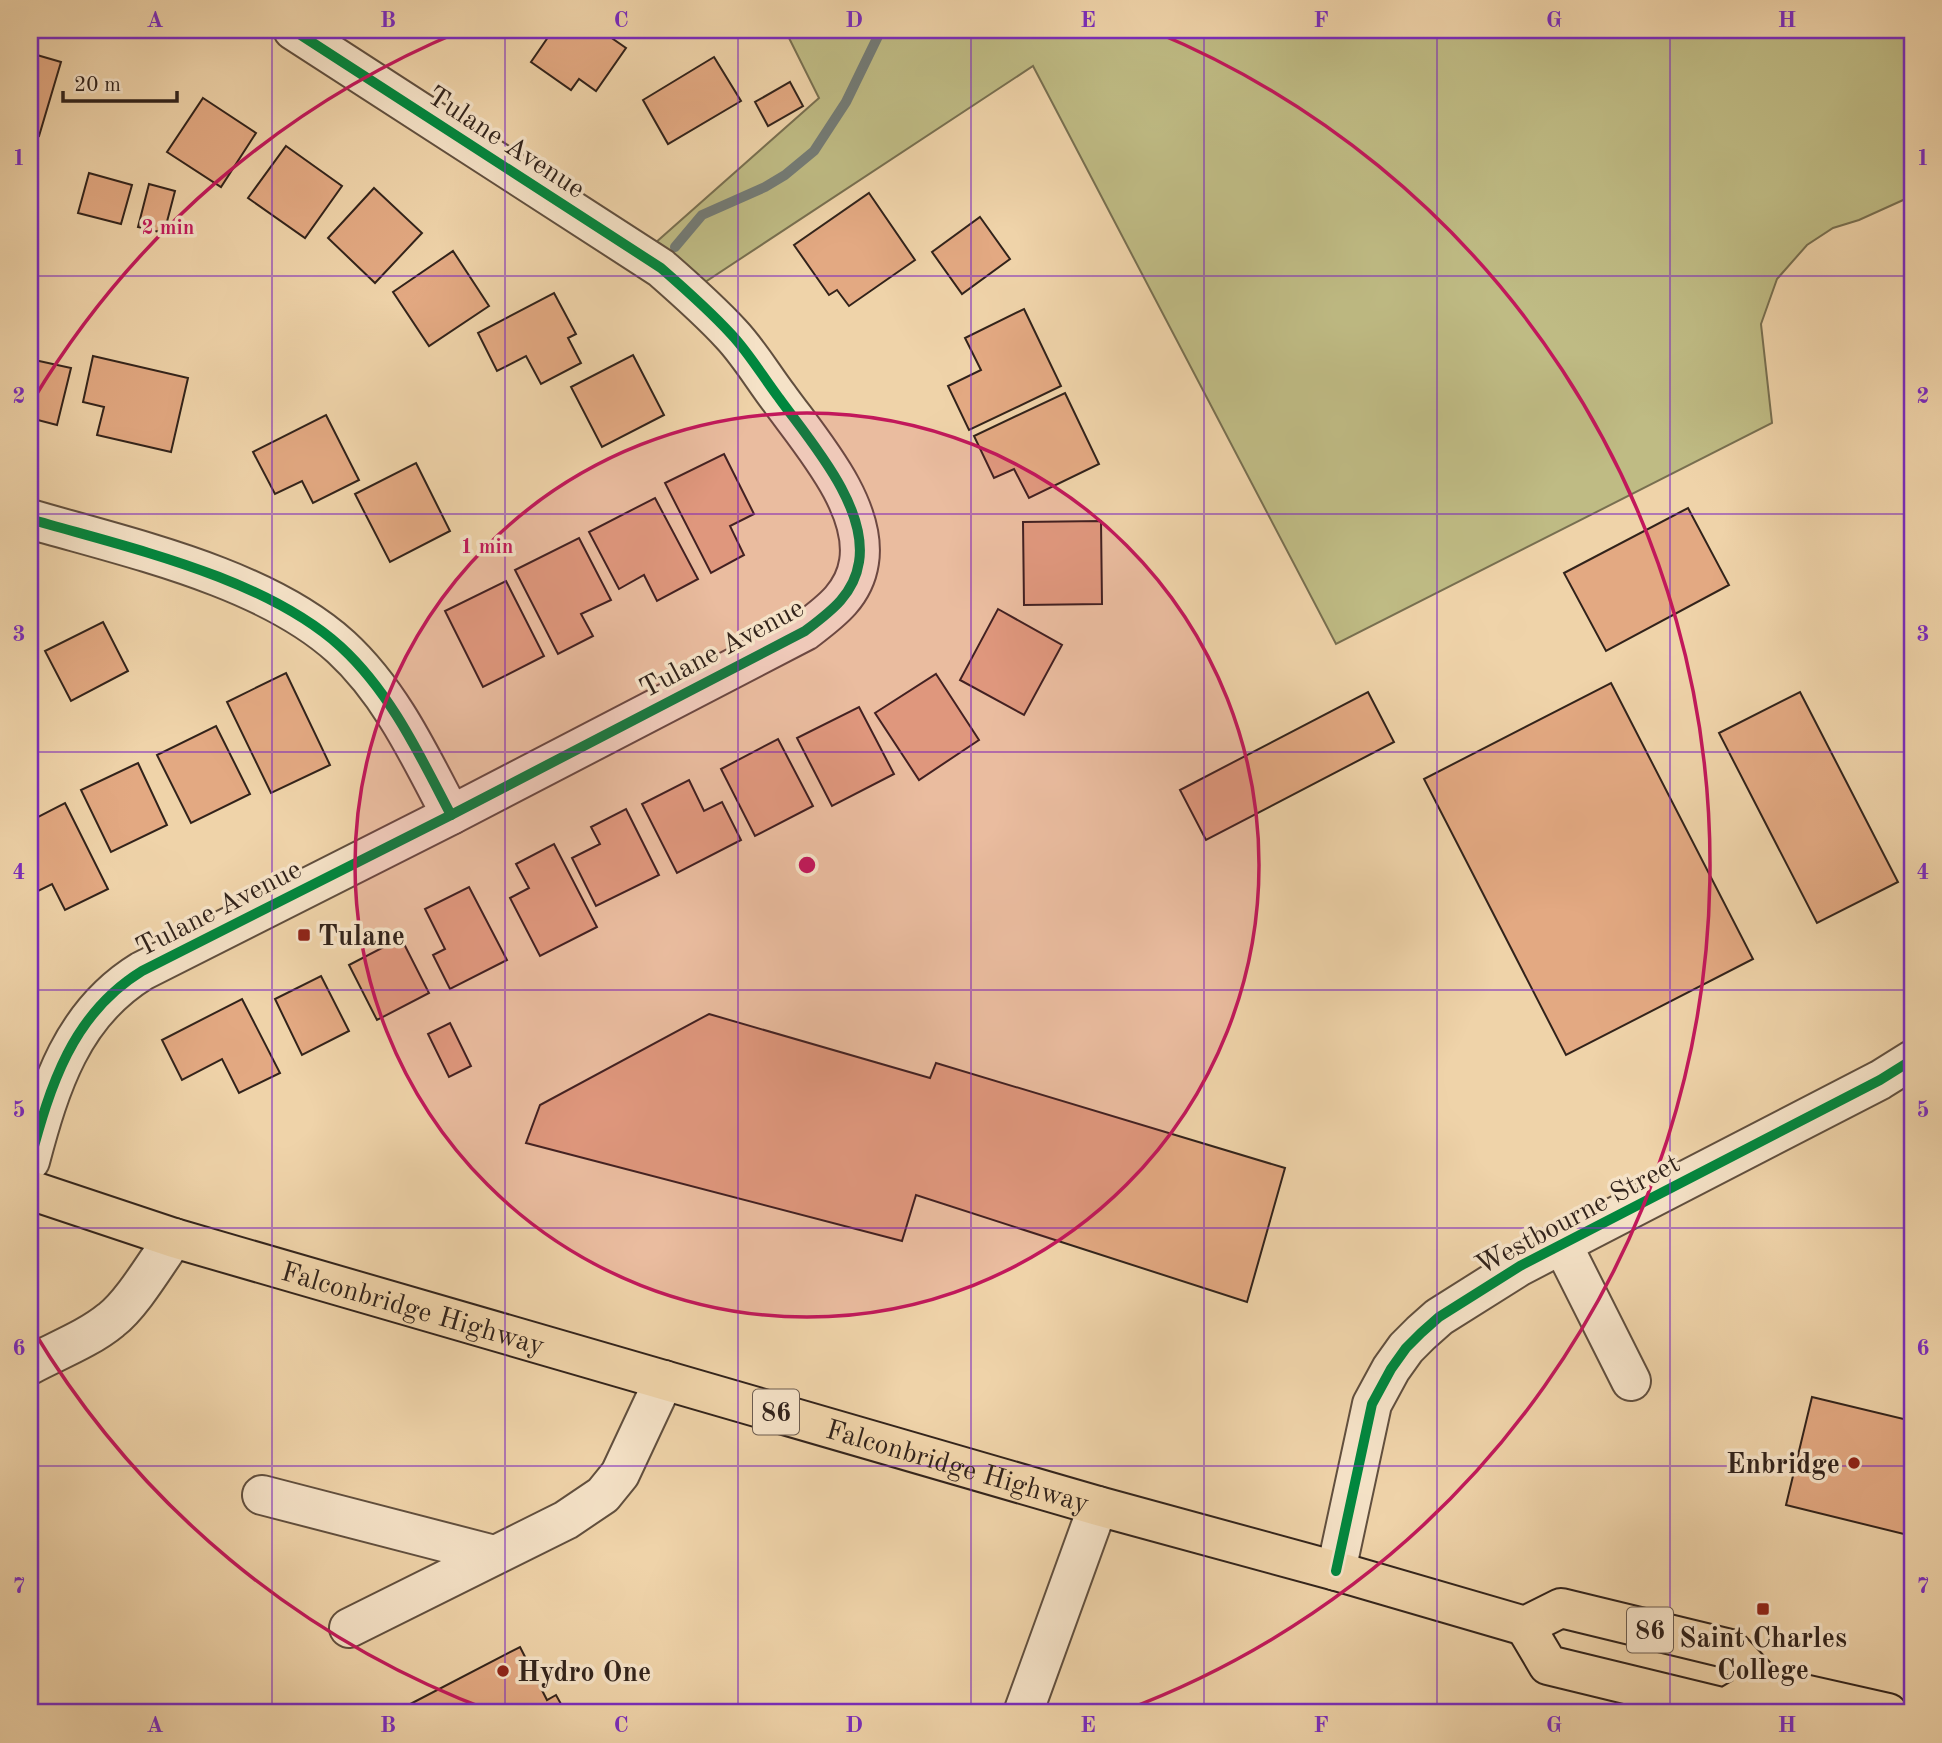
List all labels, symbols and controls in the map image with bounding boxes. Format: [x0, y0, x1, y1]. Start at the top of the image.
text: A [146, 9, 164, 32]
text: B [380, 9, 396, 32]
text: C [613, 9, 629, 32]
text: D [845, 9, 863, 32]
text: E [1080, 9, 1096, 32]
text: F [1313, 9, 1329, 32]
text: G [1546, 9, 1562, 32]
text: H [1778, 9, 1796, 32]
scale bar [63, 60, 177, 104]
text: 20 m [74, 75, 121, 96]
street label: Tulane Avenue [422, 82, 589, 205]
text: 1 [12, 147, 26, 170]
text: 1 [1916, 147, 1930, 170]
text: 2 min [142, 218, 194, 239]
text: 2 [12, 385, 26, 408]
text: 2 [1916, 385, 1930, 408]
text: 1 min [461, 537, 513, 558]
street label: Tulane Avenue [636, 595, 809, 705]
text: 3 [12, 623, 26, 646]
text: 3 [1916, 623, 1930, 646]
centre of rings [795, 853, 819, 877]
street label: Tulane Avenue [132, 856, 306, 963]
text: 4 [12, 861, 26, 884]
text: 4 [1916, 861, 1930, 884]
place label: Tulane [318, 924, 405, 952]
marker: Tulane [296, 927, 312, 943]
text: 5 [12, 1099, 26, 1122]
text: 5 [1916, 1099, 1930, 1122]
street label: Westbourne Street [1472, 1150, 1685, 1281]
street label: Falconbridge Highway [278, 1259, 548, 1362]
text: 6 [12, 1337, 26, 1360]
text: 6 [1916, 1337, 1930, 1360]
road number: 86 [753, 1390, 799, 1434]
street label: Falconbridge Highway [822, 1417, 1092, 1520]
place label: Enbridge [1726, 1452, 1840, 1480]
marker: Enbridge [1846, 1455, 1862, 1471]
text: 7 [12, 1575, 26, 1598]
text: 7 [1916, 1575, 1930, 1598]
marker: Saint Charles College [1755, 1601, 1771, 1617]
road number: 86 [1627, 1608, 1673, 1652]
place label: Saint Charles College [1679, 1626, 1847, 1686]
place label: Hydro One [517, 1660, 651, 1688]
marker: Hydro One [495, 1663, 511, 1679]
text: A [146, 1714, 164, 1737]
text: B [380, 1714, 396, 1737]
text: C [613, 1714, 629, 1737]
text: D [845, 1714, 863, 1737]
text: E [1080, 1714, 1096, 1737]
text: F [1313, 1714, 1329, 1737]
text: G [1546, 1714, 1562, 1737]
text: H [1778, 1714, 1796, 1737]

